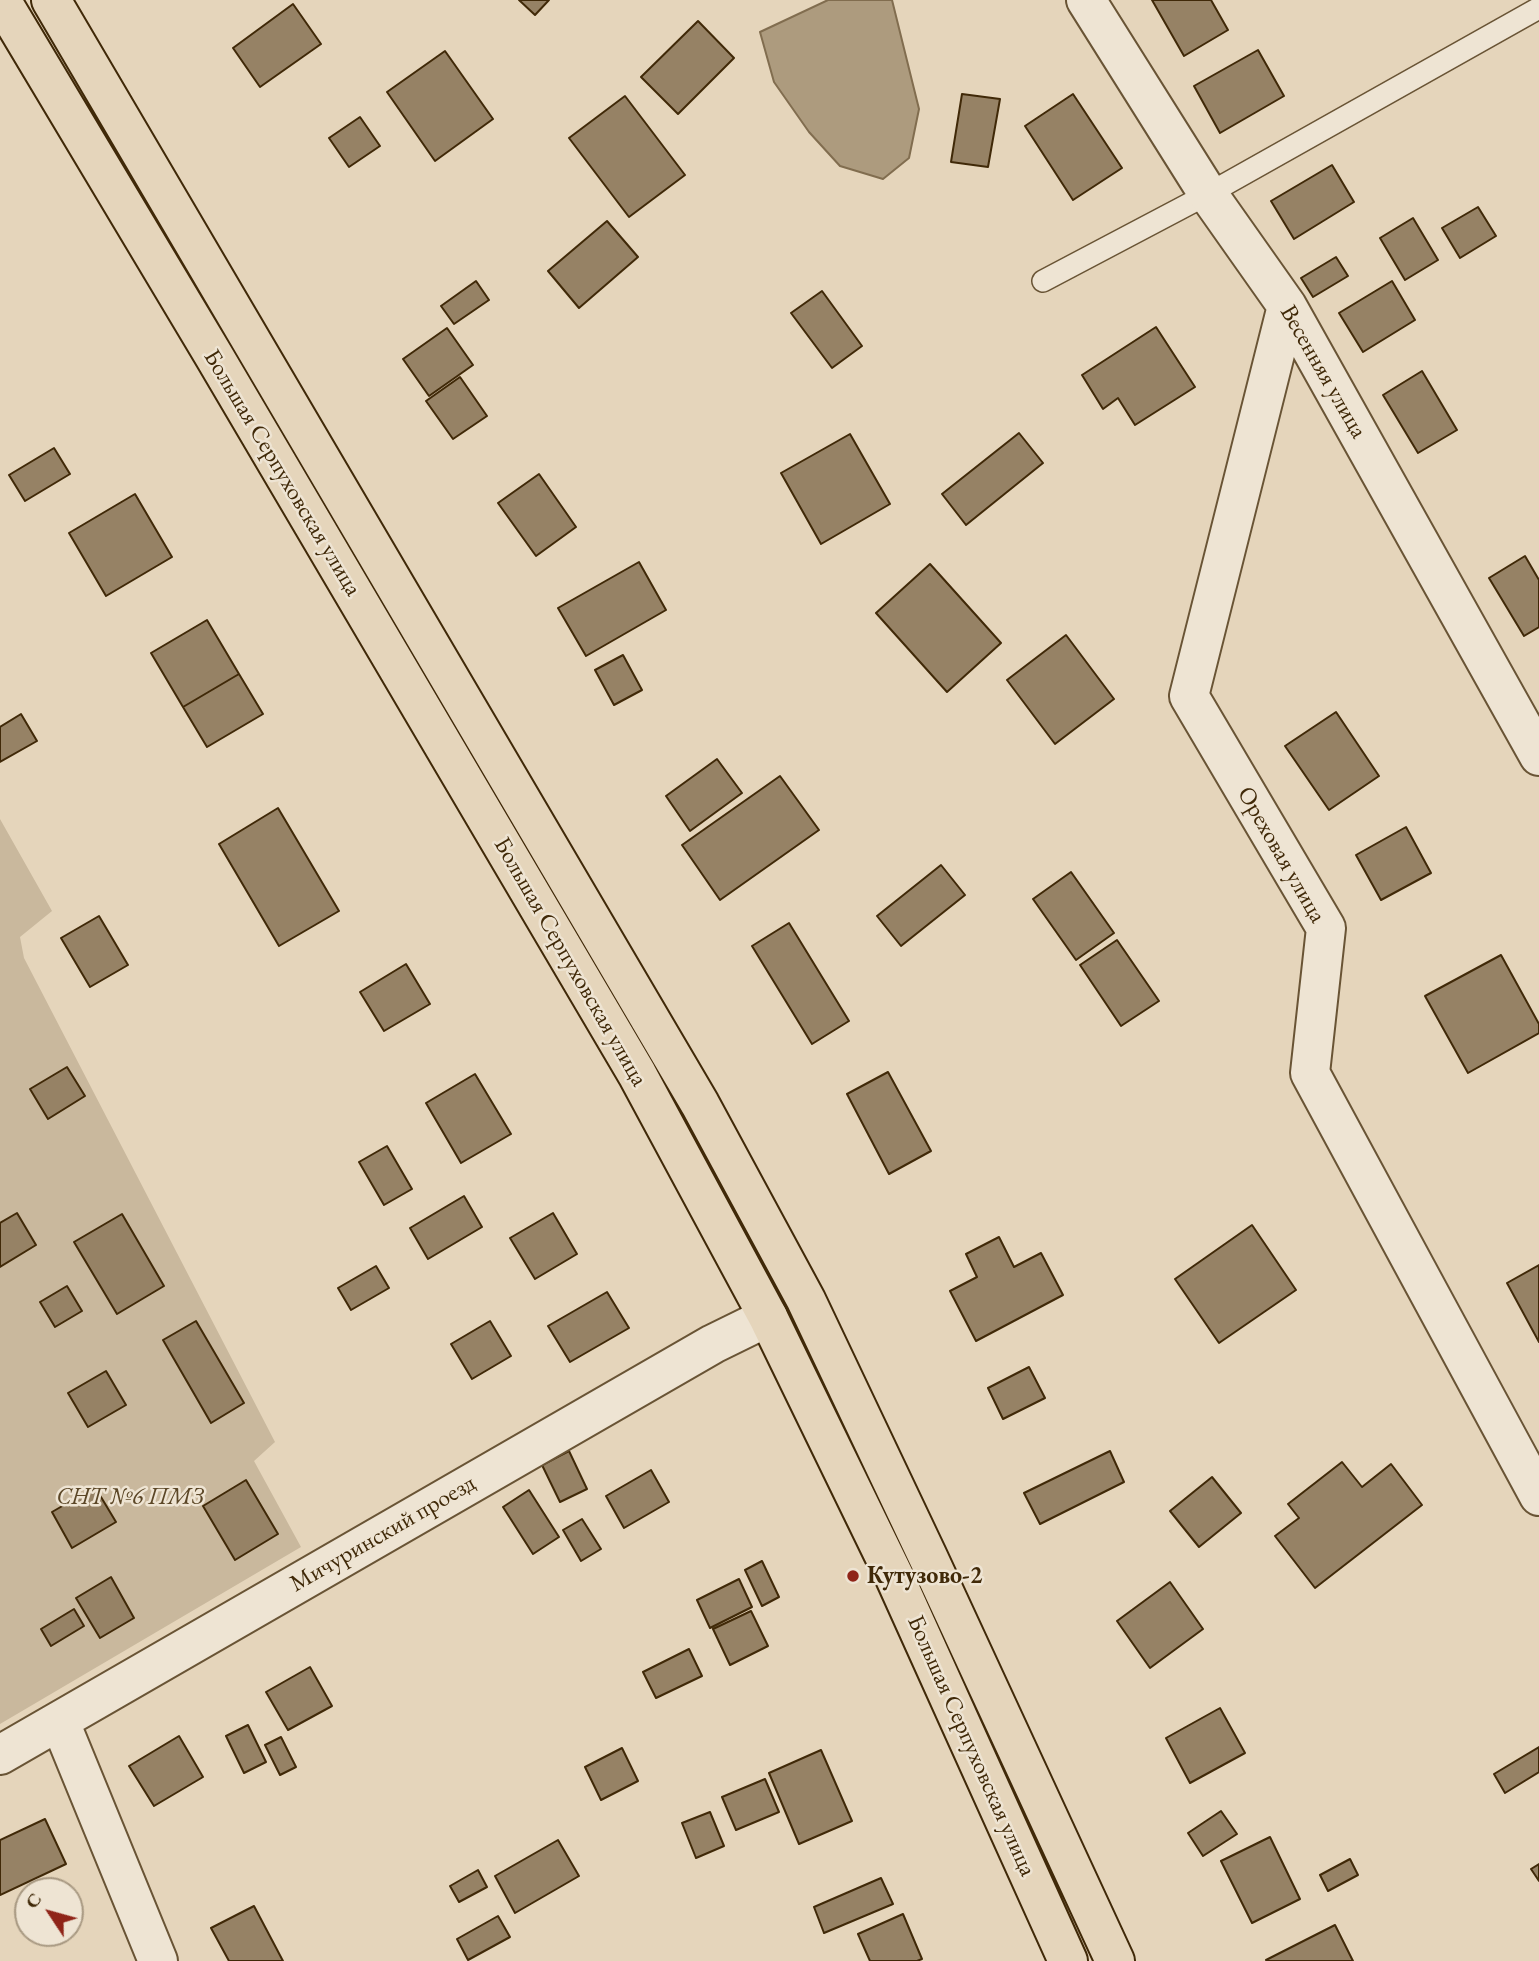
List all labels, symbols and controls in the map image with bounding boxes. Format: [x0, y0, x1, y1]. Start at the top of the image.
street label: Весенняя улица [1273, 300, 1373, 444]
street label: Большая Серпуховская улица [197, 344, 367, 602]
street label: Ореховая улица [1230, 782, 1332, 928]
street label: Большая Серпуховская улица [487, 832, 653, 1092]
street label: Мичуринский проезд [285, 1469, 481, 1599]
park label: СНТ №6 ПМЗ [56, 1483, 204, 1511]
place label: Кутузово-2 [867, 1562, 982, 1590]
marker: Кутузово-2 [845, 1568, 861, 1584]
street label: Большая Серпуховская улица [900, 1611, 1042, 1881]
north arrow [14, 1877, 84, 1947]
text: С [19, 1888, 47, 1913]

